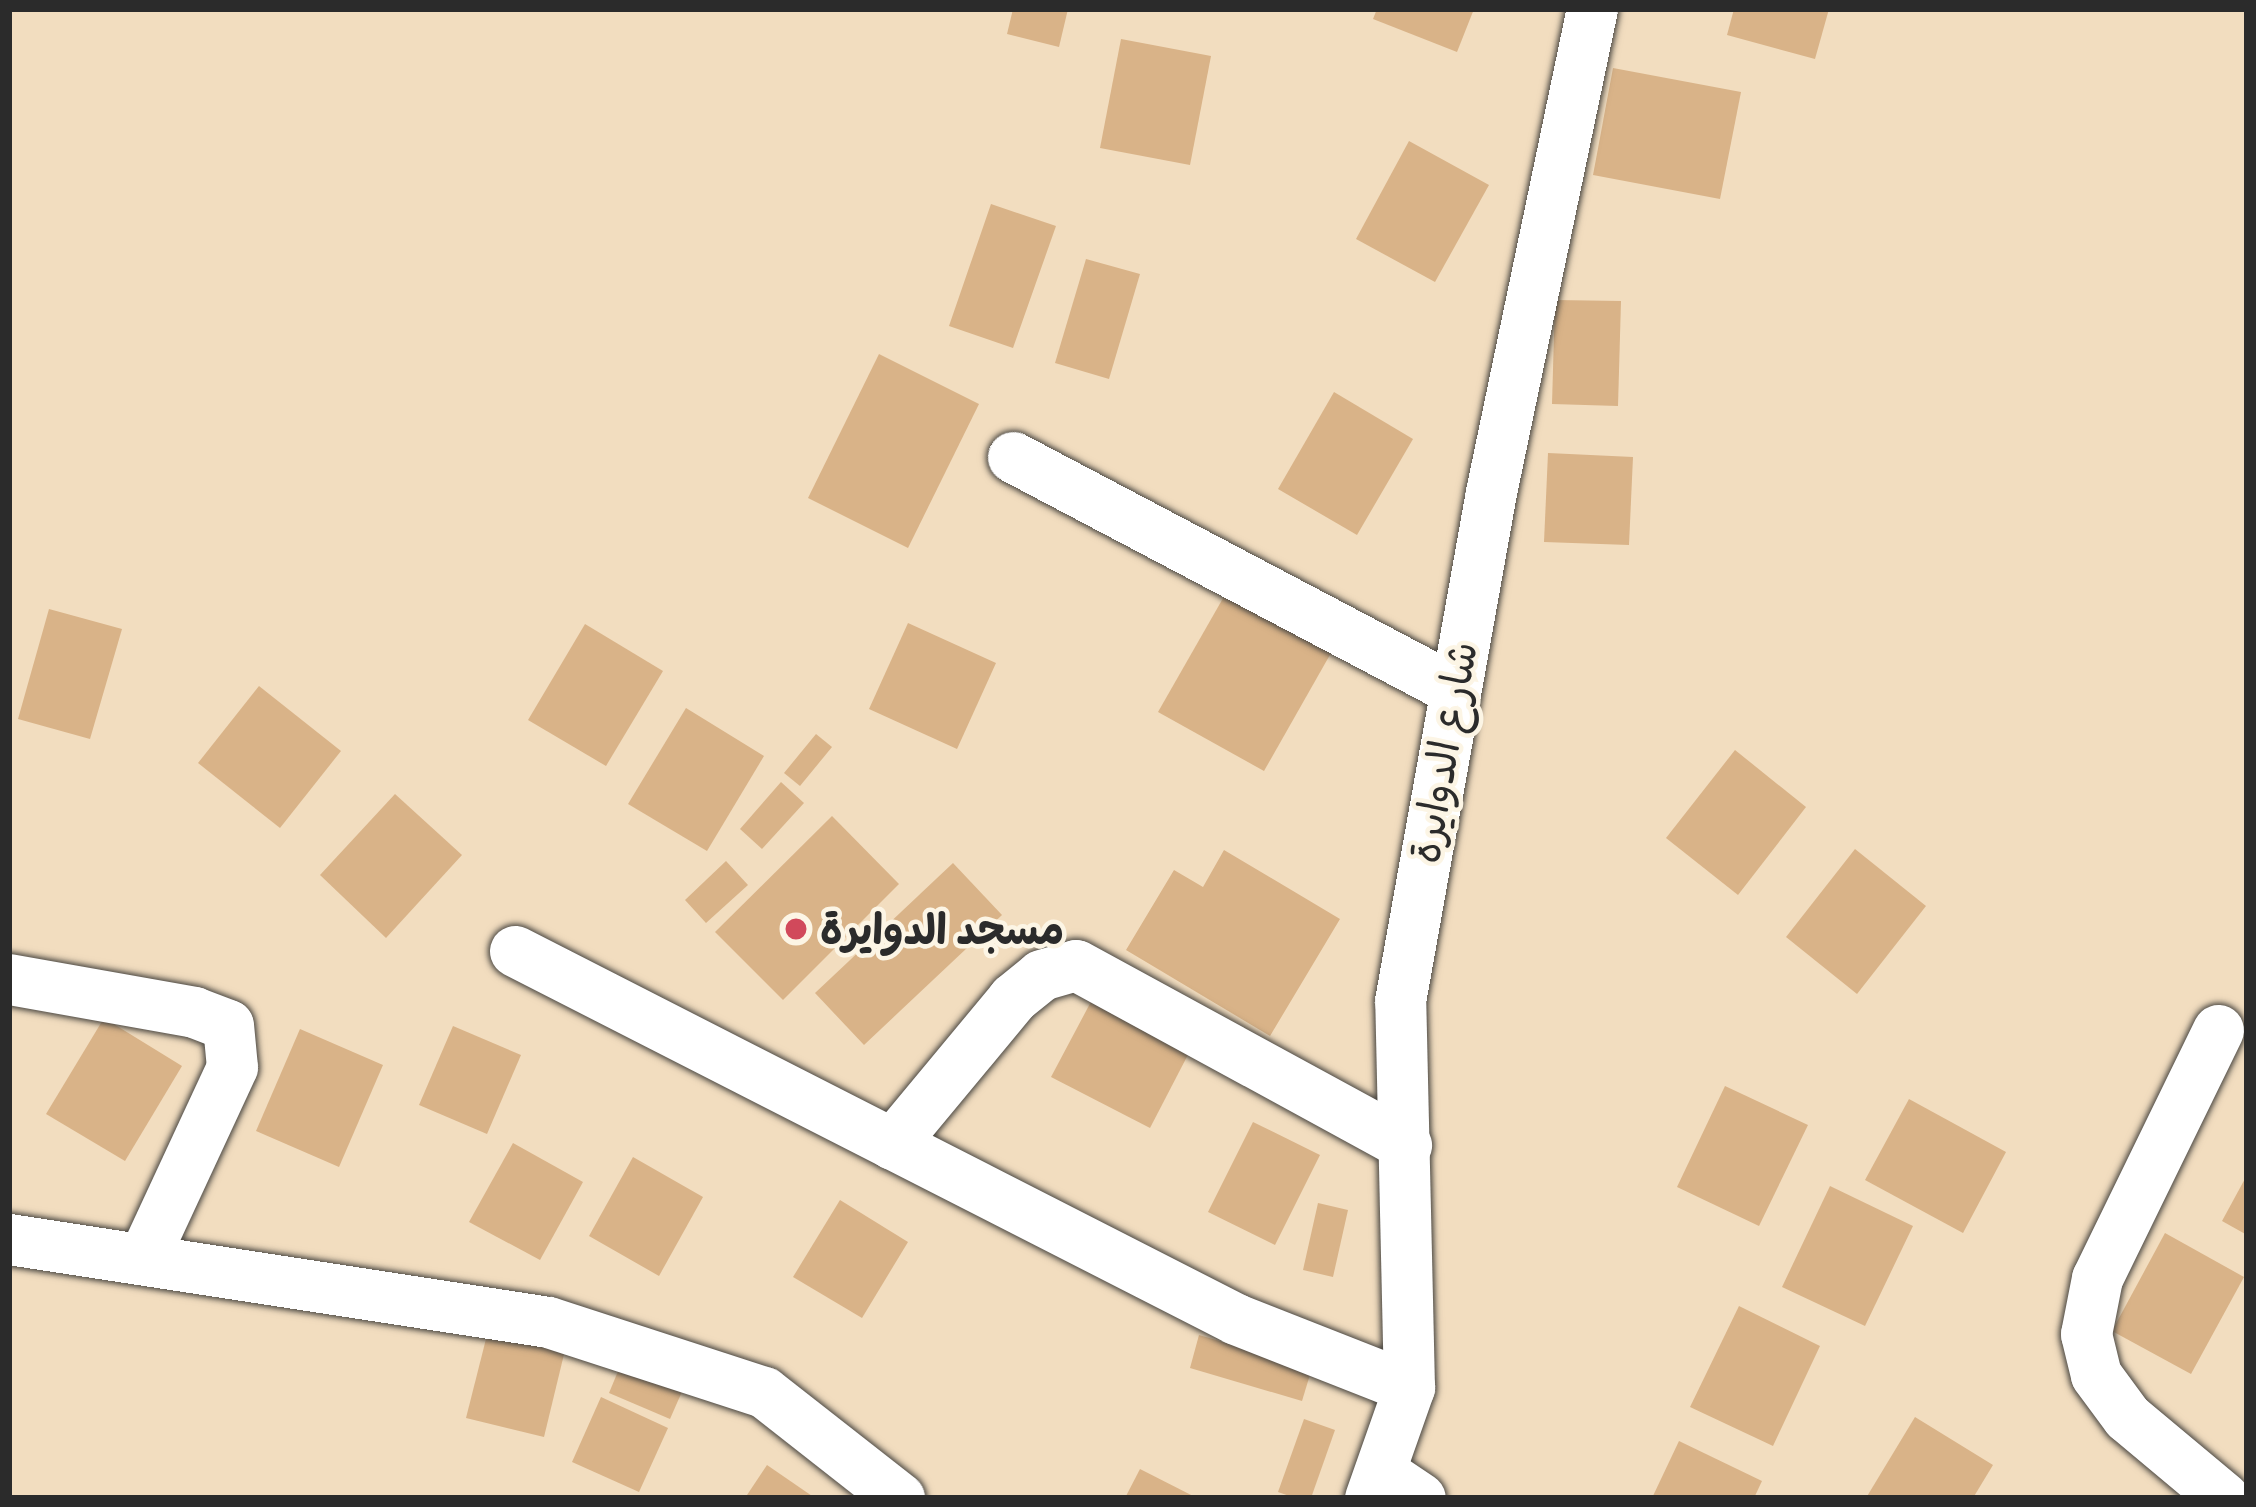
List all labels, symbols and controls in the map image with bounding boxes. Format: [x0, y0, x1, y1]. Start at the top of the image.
street label: شارع الدوايرة [1399, 637, 1487, 867]
place label: مسجد الدوايرة [820, 904, 1064, 954]
marker: مسجد الدوايرة [783, 916, 809, 942]

